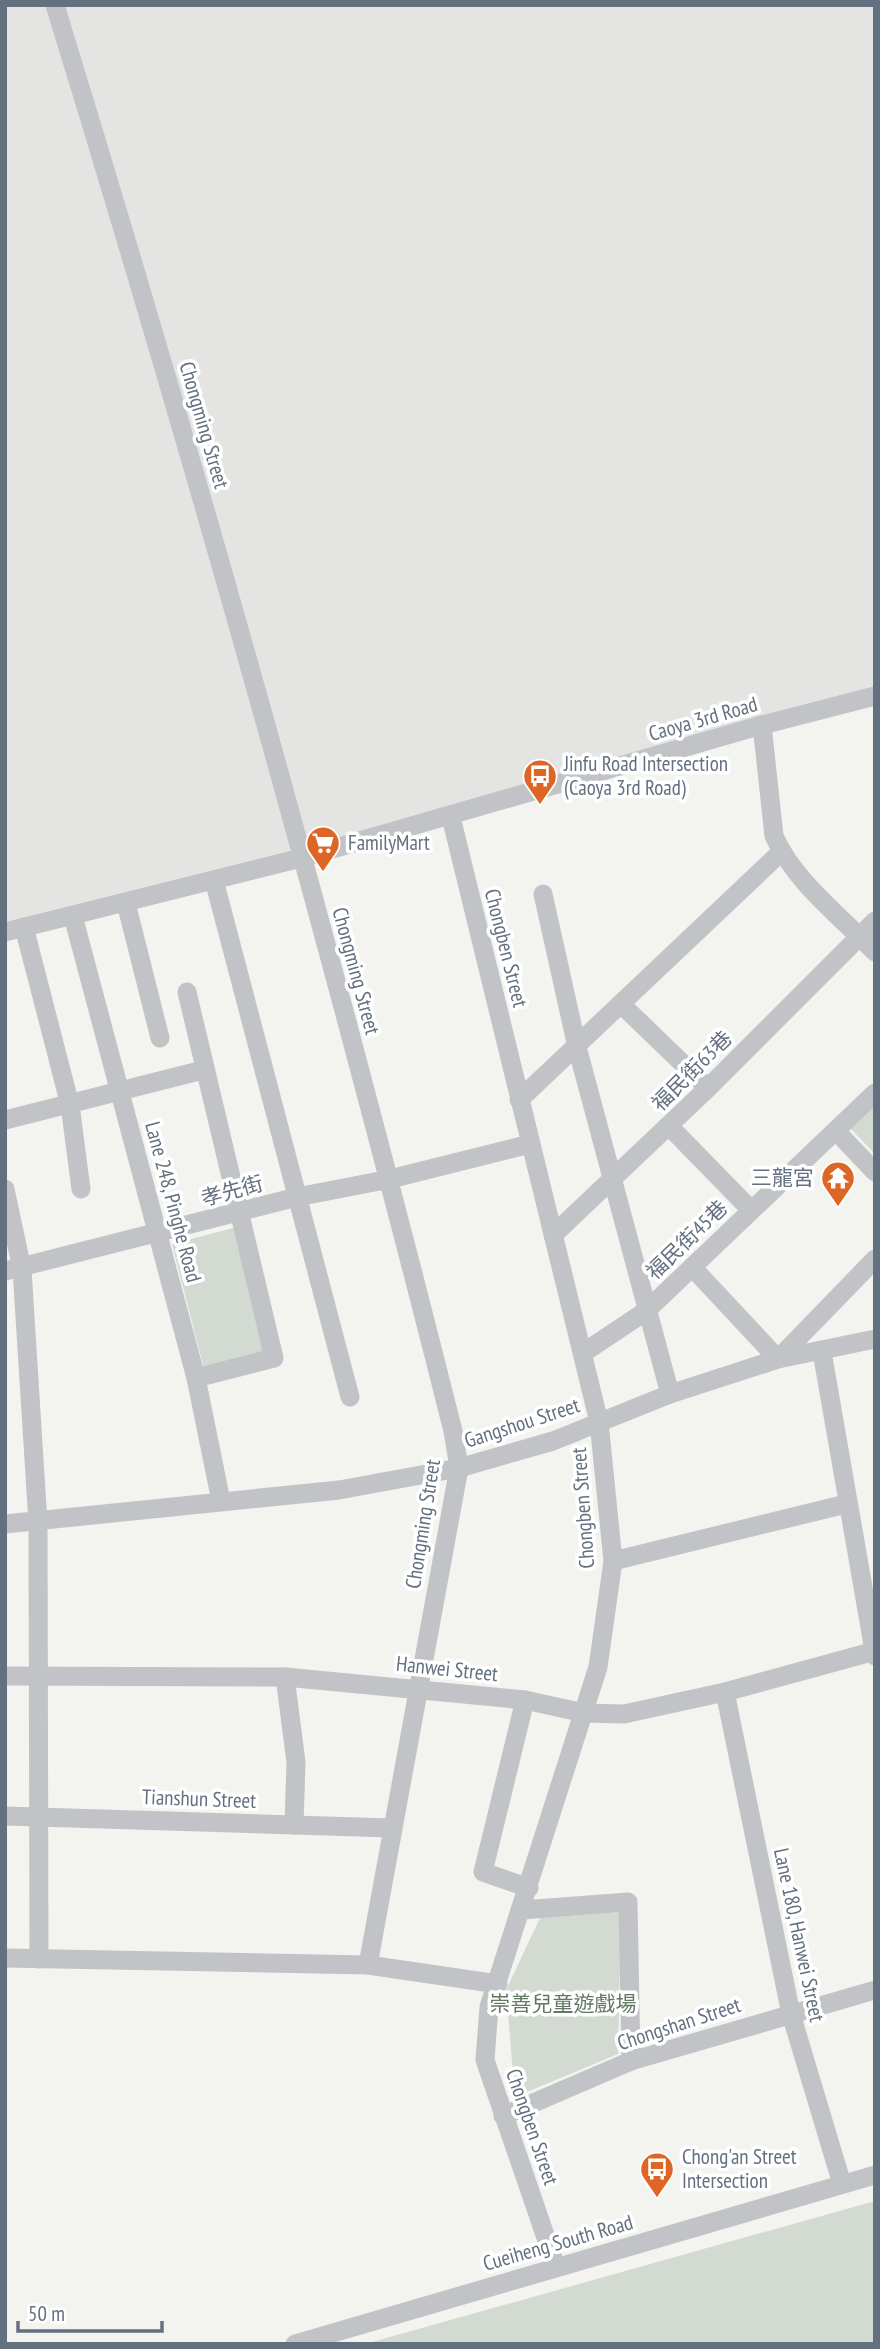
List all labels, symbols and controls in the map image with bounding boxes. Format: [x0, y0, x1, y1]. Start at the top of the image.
street label: Chongming Street [173, 358, 236, 492]
street label: Caoya 3rd Road [645, 690, 760, 747]
place label: Jinfu Road Intersection (Caoya 3rd Road) [563, 750, 728, 801]
bus stop icon: Jinfu Road Intersection (Caoya 3rd Road) [521, 757, 559, 806]
supermarket icon: FamilyMart [304, 824, 342, 873]
place label: FamilyMart [348, 829, 430, 856]
street label: Chongben Street [479, 886, 534, 1010]
street label: Chongming Street [327, 904, 386, 1038]
street label: 福民街63巷 [646, 1025, 738, 1117]
street label: Lane 248, Pinghe Road [139, 1119, 208, 1285]
temple icon: 三龍宮 [819, 1159, 857, 1208]
place label: 三龍宮 [751, 1164, 814, 1191]
street label: 孝先街 [198, 1169, 266, 1212]
street label: 福民街45巷 [640, 1194, 733, 1285]
street label: Gangshou Street [461, 1391, 583, 1454]
street label: Chongben Street [565, 1446, 600, 1569]
street label: Chongming Street [399, 1457, 446, 1591]
street label: Hanwei Street [395, 1650, 500, 1687]
street label: Tianshun Street [142, 1783, 257, 1814]
street label: Lane 180, Hanwei Street [768, 1846, 831, 2024]
park label: 崇善兒童遊戲場 [490, 1990, 637, 2017]
street label: Chongshan Street [614, 1991, 744, 2056]
street label: Chongben Street [500, 2065, 565, 2189]
place label: Chong'an Street Intersection [682, 2143, 797, 2194]
bus stop icon: Chong'an Street Intersection [638, 2150, 676, 2199]
street label: Cueiheng South Road [480, 2208, 636, 2277]
scale bar [18, 2290, 161, 2334]
text: 50 m [28, 2300, 65, 2327]

